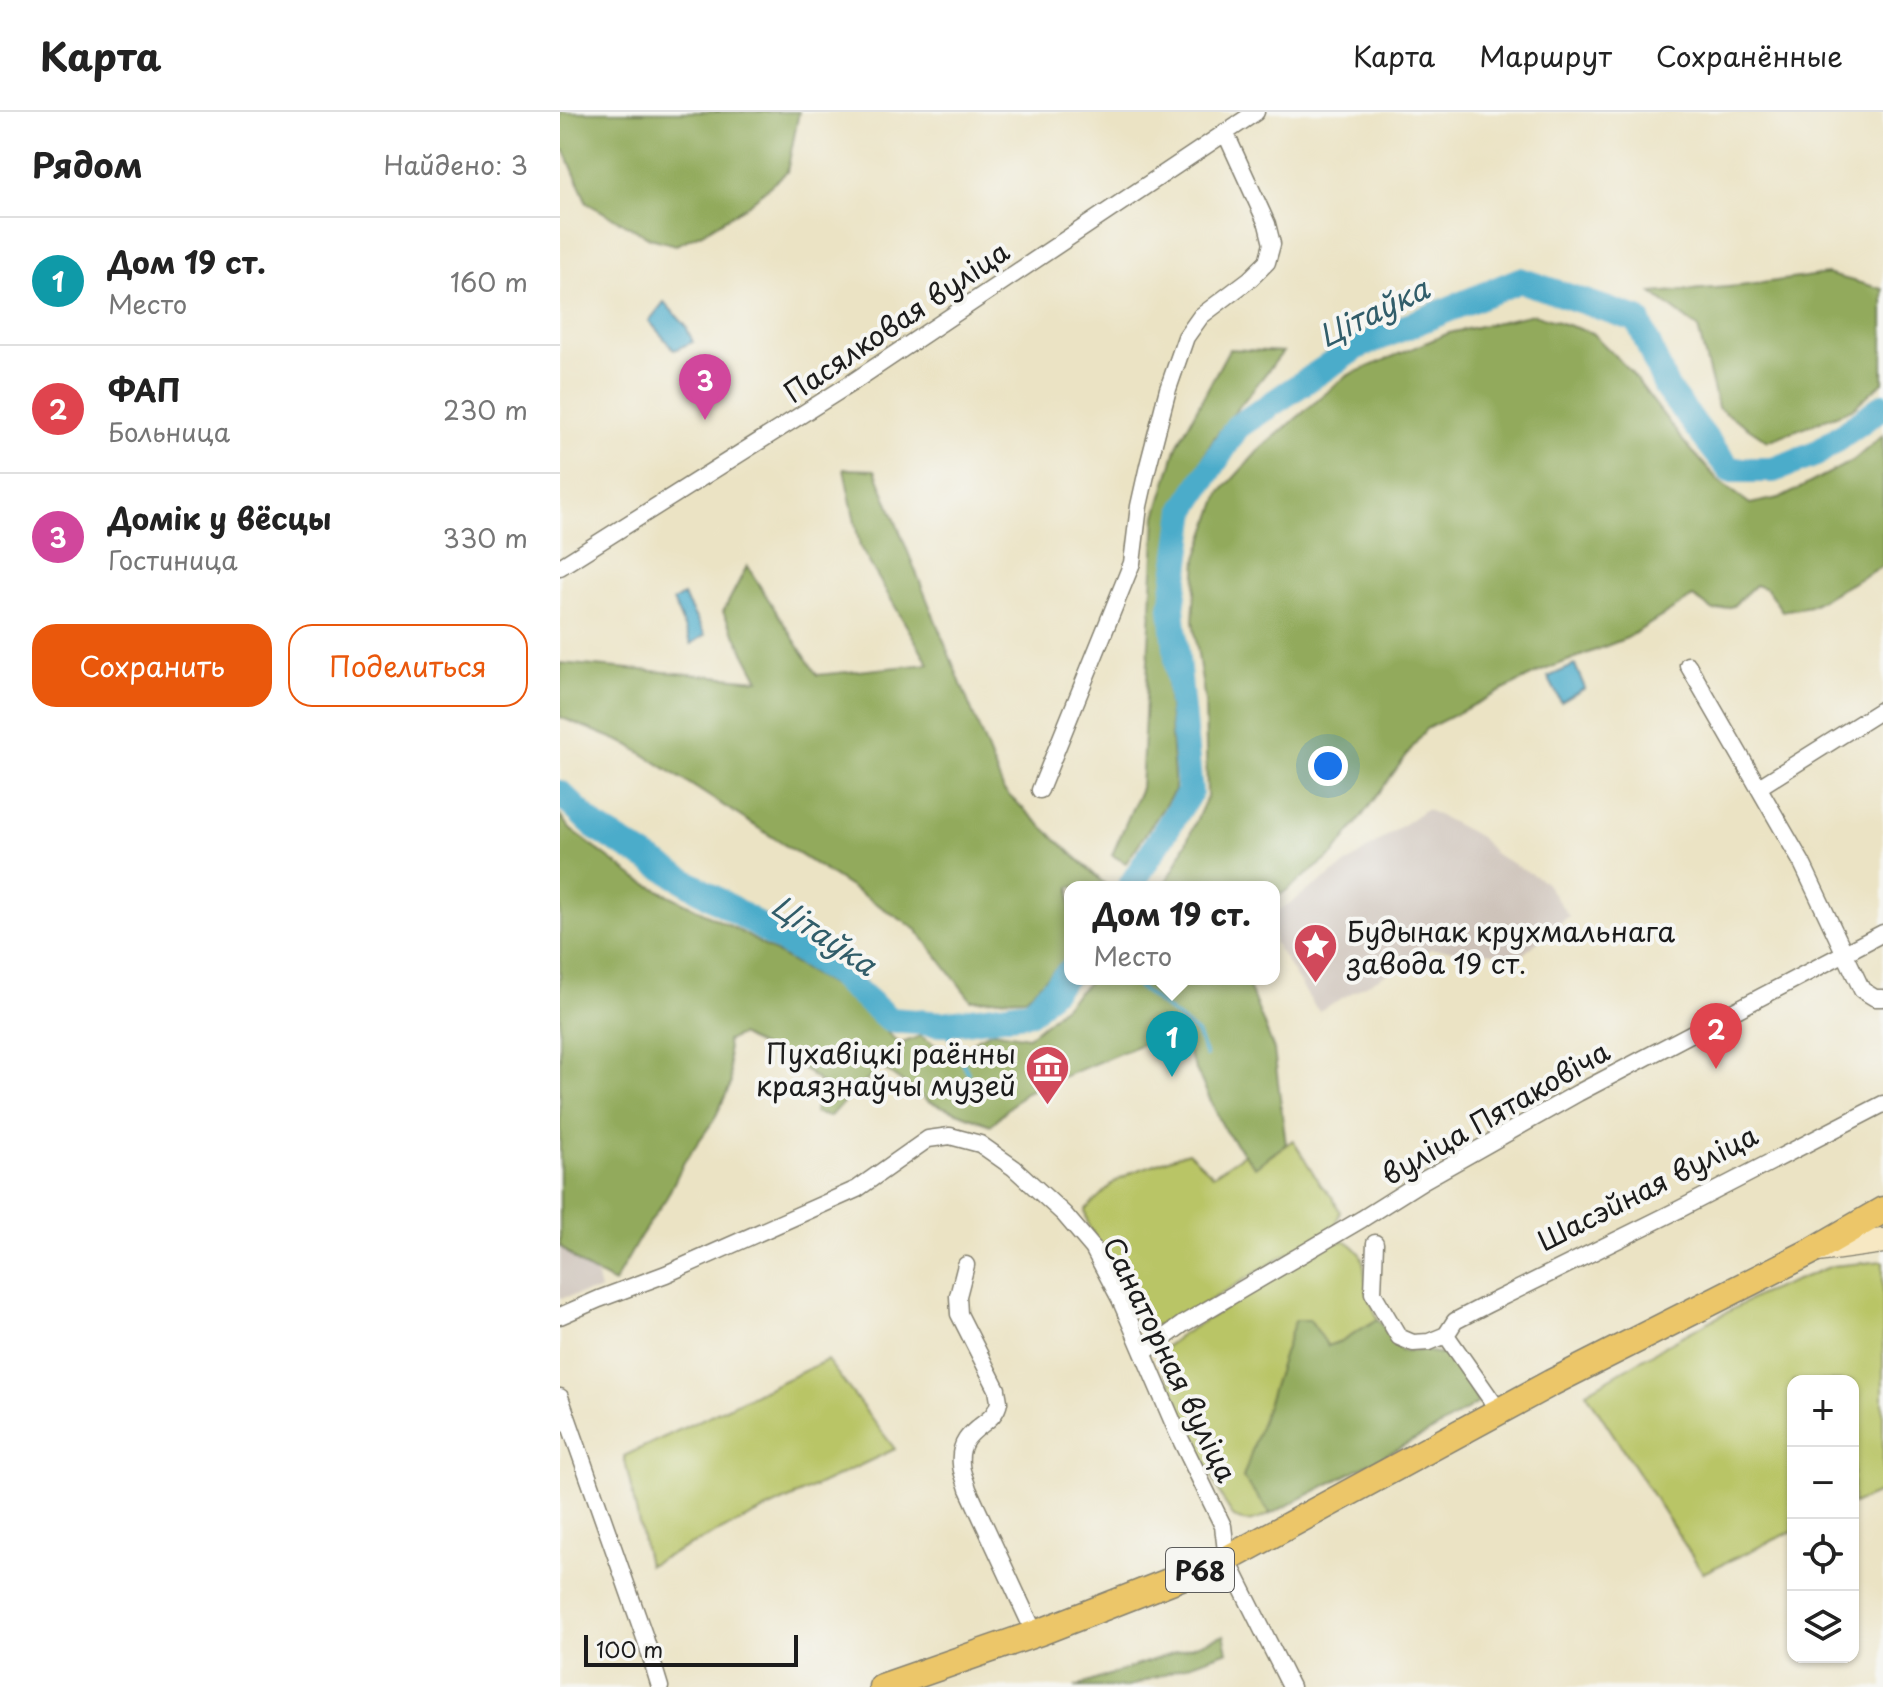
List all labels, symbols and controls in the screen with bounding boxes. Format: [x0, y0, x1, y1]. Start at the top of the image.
text: Карта [40, 27, 162, 84]
text: Карта [1353, 34, 1435, 77]
text: Маршрут [1479, 34, 1612, 77]
text: Сохранённые [1656, 34, 1843, 77]
text: Рядом [32, 138, 143, 190]
text: Найдено: 3 [384, 145, 528, 184]
street label: Пасялковая вуліца [775, 229, 1018, 413]
text: Дом 19 ст. [108, 239, 266, 284]
text: 1 [52, 262, 64, 301]
text: 160 m [450, 262, 528, 301]
water label: Цітаўка [1310, 264, 1437, 357]
text: Место [108, 284, 187, 323]
pin: 3 [679, 354, 731, 420]
text: ФАП [108, 367, 181, 412]
text: 2 [49, 390, 67, 429]
text: 230 m [443, 390, 528, 429]
text: Больница [108, 412, 230, 451]
text: Домік у вёсцы [108, 495, 331, 540]
text: 3 [49, 518, 67, 557]
text: 330 m [443, 518, 528, 557]
text: Гостиница [108, 540, 238, 579]
button: Сохранить [32, 624, 272, 707]
button: Поделиться [288, 624, 528, 707]
your location [1308, 746, 1348, 786]
popup [1064, 881, 1280, 985]
water label: Цітаўка [764, 882, 888, 986]
text: Дом 19 ст. [1093, 891, 1251, 936]
place label: Будынак крухмальнага завода 19 ст. [1346, 909, 1675, 984]
place icon: Будынак крухмальнага завода 19 ст. [1292, 922, 1340, 985]
text: Место [1093, 936, 1172, 975]
pin: 2 [1690, 1003, 1742, 1069]
pin: 1 [1146, 1011, 1198, 1077]
street label: вуліца Пятаковіча [1373, 1029, 1618, 1195]
place label: Пухавіцкі раённы краязнаўчы музей [756, 1031, 1016, 1106]
museum icon: Пухавіцкі раённы краязнаўчы музей [1023, 1044, 1071, 1107]
street label: Шасэйная вуліца [1529, 1112, 1766, 1261]
street label: Санаторная вуліца [1093, 1229, 1249, 1490]
map controls [1787, 1375, 1859, 1663]
button: + [1787, 1375, 1859, 1447]
button: − [1787, 1447, 1859, 1519]
button: locate [1787, 1519, 1859, 1591]
road number: Р68 [1166, 1548, 1234, 1592]
button: layers [1787, 1591, 1859, 1663]
scale bar [584, 1631, 798, 1667]
text: 100 m [596, 1632, 663, 1665]

